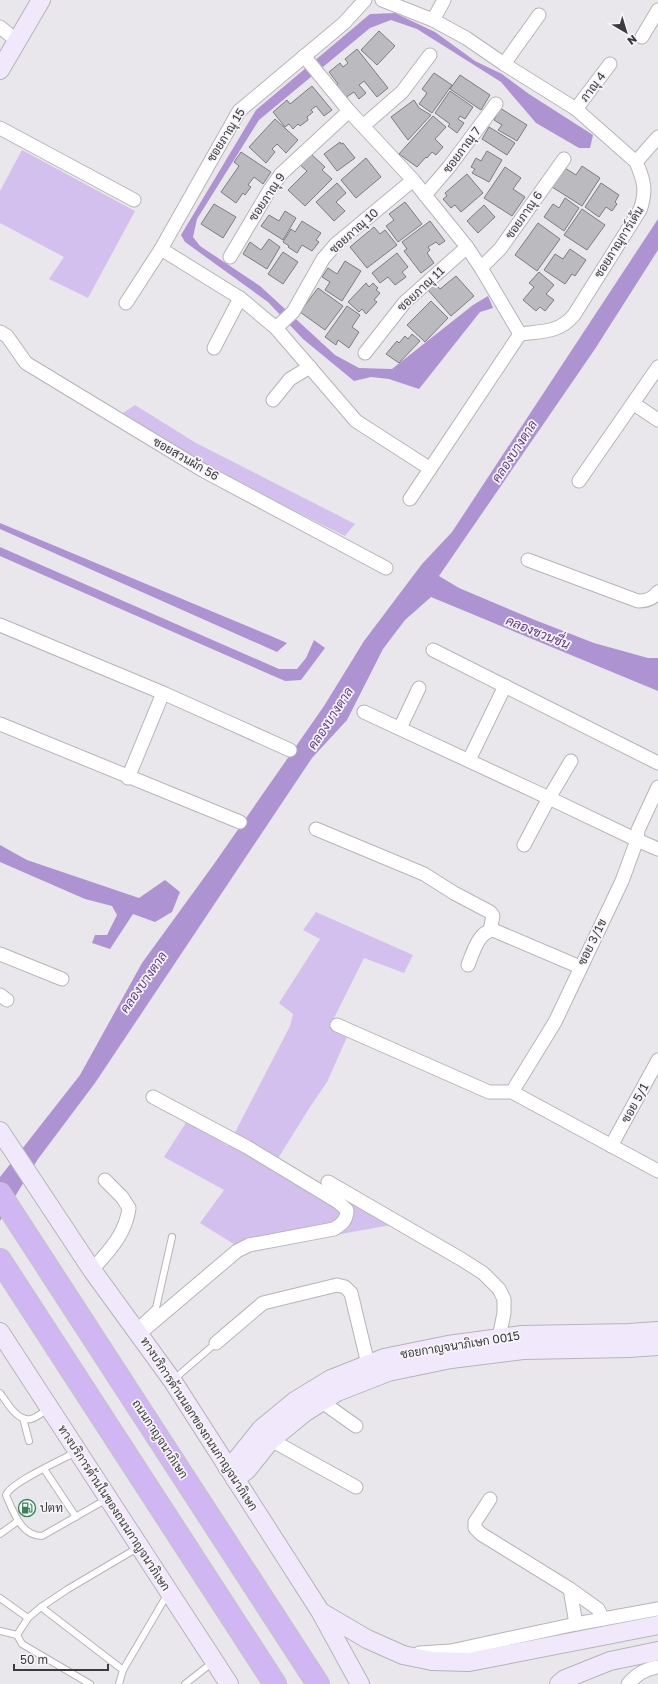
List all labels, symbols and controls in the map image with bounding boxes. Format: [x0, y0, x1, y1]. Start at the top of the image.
north arrow [606, 12, 646, 52]
text: N [625, 33, 640, 48]
street label: ภาณุ 4 [577, 69, 610, 106]
street label: ซอยภาณุ 15 [203, 105, 250, 165]
street label: ซอยภาณุ 7 [439, 124, 485, 177]
street label: ซอยภาณุ 9 [245, 170, 290, 225]
street label: ซอยภาณุ 6 [502, 188, 547, 243]
street label: ซอยภาณุการ์เด้น [591, 203, 648, 281]
street label: ซอยภาณุ 10 [326, 205, 383, 258]
street label: ซอยภาณุ 11 [394, 263, 449, 316]
water label: คลองบางตาล [488, 417, 540, 485]
street label: ซอยสวนผัก 56 [151, 434, 222, 483]
water label: คลองชวนชื่น [504, 608, 575, 652]
water label: คลองบางตาล [304, 684, 356, 752]
street label: ซอย 3/1ข [574, 916, 609, 968]
water label: คลองบางตาล [116, 948, 170, 1016]
street label: ซอย 5/1 [618, 1080, 652, 1125]
street label: ซอยกาญจนาภิเษก 0015 [399, 1328, 521, 1361]
street label: ทางบริการด้านนอกของถนนกาญจนาภิเษก [137, 1334, 261, 1514]
street label: ถนนกาญจนาภิเษก [129, 1397, 191, 1481]
street label: ทางบริการด้านในของถนนกาญจนาภิเษก [55, 1422, 174, 1594]
fuel station icon: ปตท [17, 1498, 37, 1518]
place label: ปตท [40, 1500, 63, 1515]
scale bar [14, 1646, 108, 1672]
text: 50 m [20, 1652, 48, 1667]

